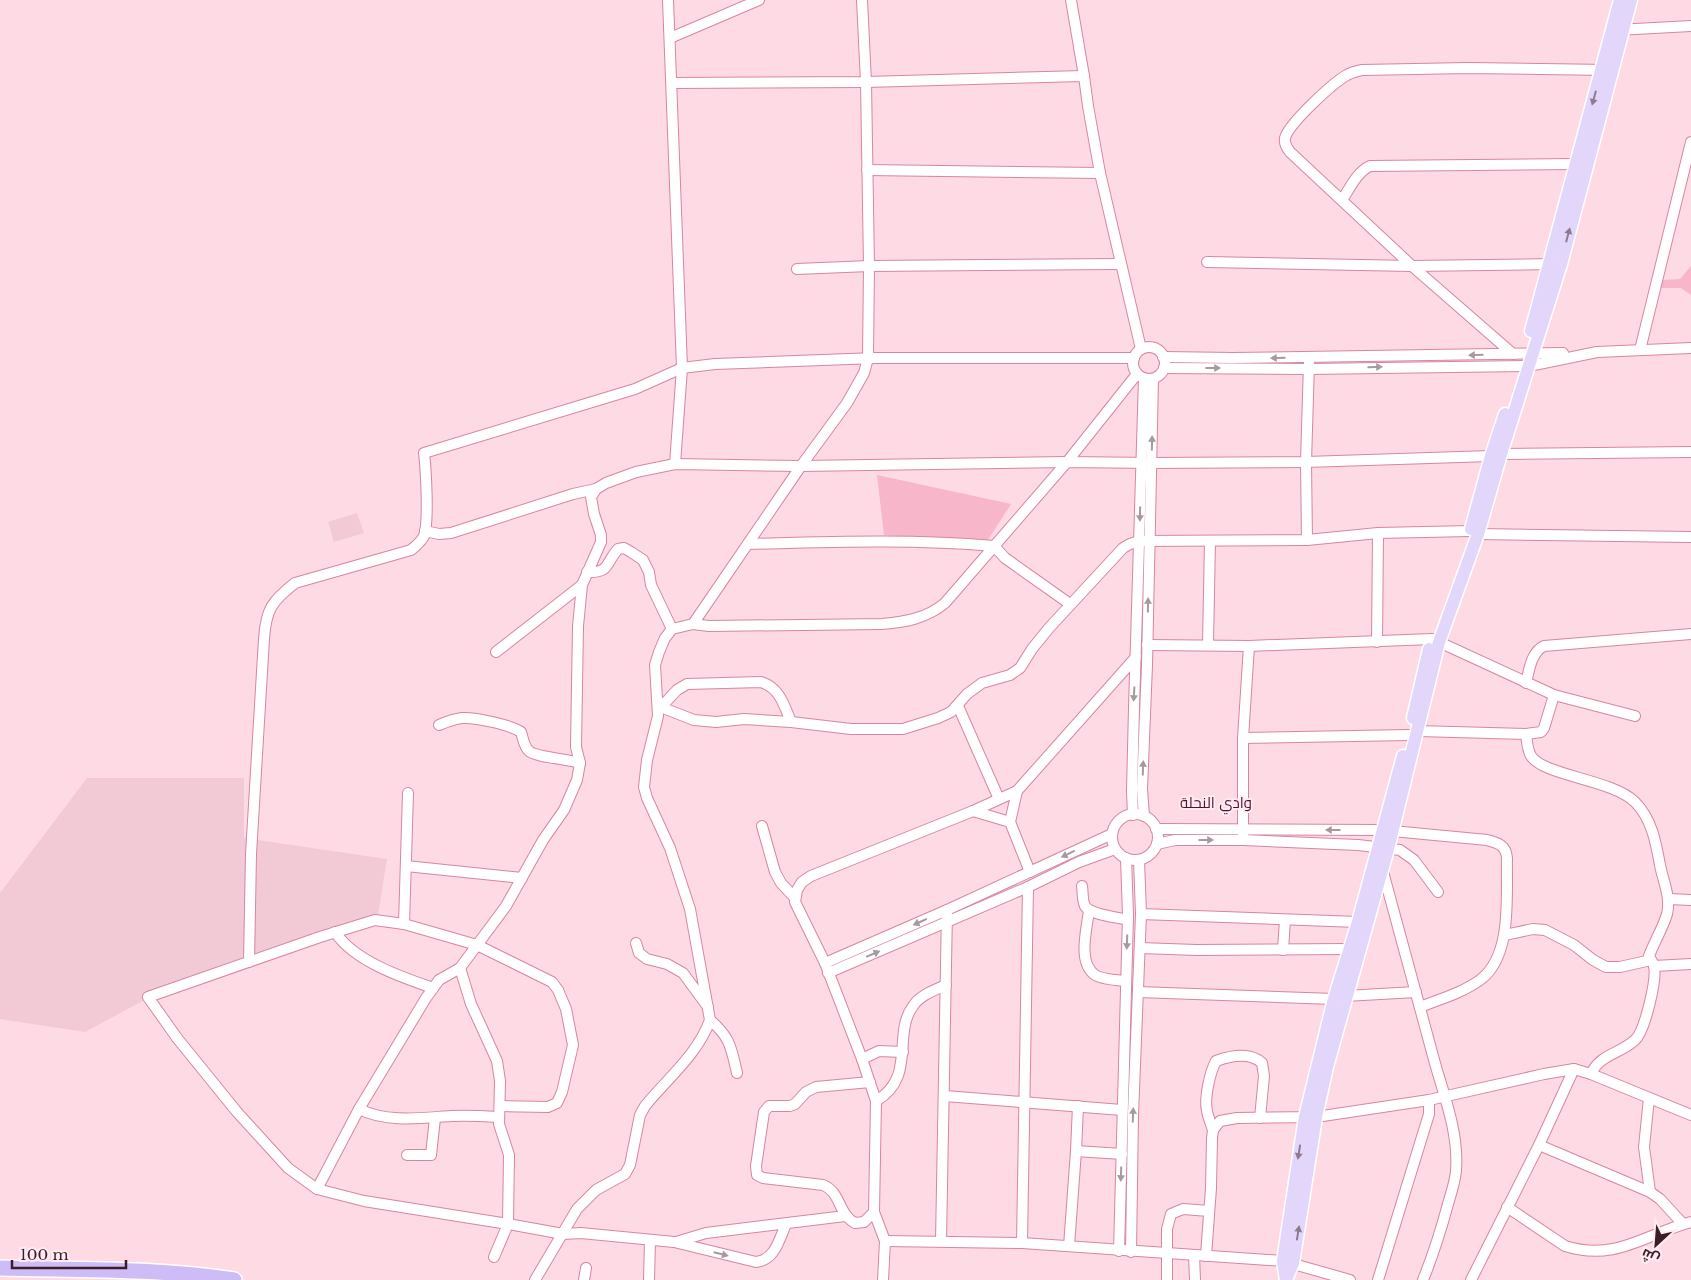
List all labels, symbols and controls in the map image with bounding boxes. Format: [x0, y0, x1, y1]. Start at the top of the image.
one-way arrow [1590, 90, 1598, 105]
one-way arrow [1565, 228, 1573, 243]
one-way arrow [1468, 351, 1484, 359]
one-way arrow [1270, 354, 1286, 362]
one-way arrow [1367, 363, 1383, 371]
one-way arrow [1205, 364, 1221, 372]
one-way arrow [1148, 435, 1156, 451]
one-way arrow [1135, 507, 1143, 523]
one-way arrow [1144, 597, 1152, 613]
one-way arrow [1130, 687, 1138, 703]
one-way arrow [1139, 759, 1147, 775]
district label: وادي النحلة [1180, 793, 1252, 815]
one-way arrow [1325, 826, 1341, 834]
one-way arrow [1198, 836, 1214, 844]
one-way arrow [1061, 850, 1075, 858]
one-way arrow [913, 918, 927, 926]
one-way arrow [1123, 934, 1131, 950]
one-way arrow [866, 950, 880, 958]
one-way arrow [1129, 1107, 1137, 1123]
one-way arrow [1295, 1144, 1303, 1160]
one-way arrow [1117, 1167, 1125, 1183]
north arrow [1631, 1220, 1681, 1270]
one-way arrow [1294, 1225, 1302, 1241]
scale bar [12, 1238, 126, 1270]
text: 100 m [20, 1245, 69, 1264]
text: ش [1638, 1245, 1662, 1269]
one-way arrow [714, 1250, 729, 1258]

